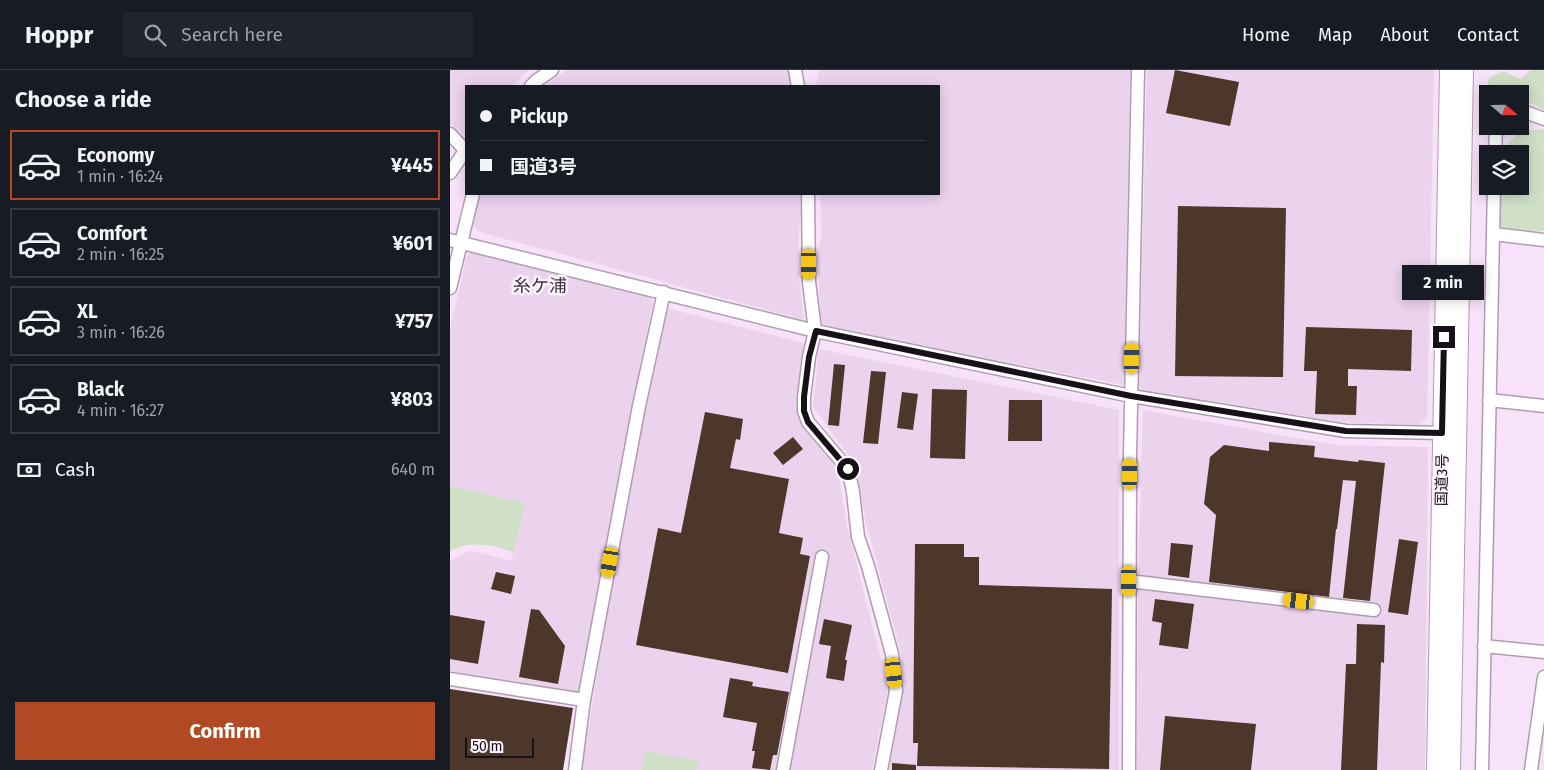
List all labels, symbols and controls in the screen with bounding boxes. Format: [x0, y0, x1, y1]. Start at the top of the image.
search box [123, 12, 473, 57]
text: Hoppr [25, 21, 93, 49]
icon: search [141, 21, 169, 49]
text: Search here [181, 23, 283, 46]
text: Home [1242, 24, 1290, 46]
text: Map [1318, 24, 1352, 46]
text: About [1380, 24, 1429, 46]
text: Contact [1457, 24, 1519, 46]
north arrow [1479, 85, 1529, 135]
map controls [1479, 85, 1529, 195]
text: Choose a ride [15, 86, 151, 113]
text: Pickup [510, 105, 568, 128]
icon: car [17, 143, 62, 188]
text: Economy [77, 144, 154, 167]
button: layers [1479, 145, 1529, 195]
text: ¥445 [391, 154, 433, 177]
text: 国道3号 [510, 155, 577, 178]
text: 1 min · 16:24 [77, 167, 163, 186]
icon: car [17, 221, 62, 266]
text: Comfort [77, 222, 147, 245]
text: ¥601 [393, 232, 433, 255]
text: 2 min · 16:25 [77, 245, 164, 264]
car [801, 249, 816, 279]
callout: 2 min [1403, 264, 1485, 300]
text: 2 min [1423, 273, 1463, 292]
district label: 糸ケ浦 [513, 275, 567, 297]
icon: car [17, 299, 62, 344]
text: XL [77, 300, 98, 323]
text: ¥757 [395, 310, 433, 333]
text: 3 min · 16:26 [77, 323, 165, 342]
route end [1433, 326, 1455, 348]
car [1124, 343, 1139, 373]
icon: car [17, 377, 62, 422]
text: Black [77, 378, 124, 401]
text: ¥803 [391, 388, 433, 411]
text: 4 min · 16:27 [77, 401, 164, 420]
street label: 国道3号 [1433, 454, 1451, 506]
icon: cash [15, 456, 43, 484]
text: Cash [55, 458, 96, 481]
route start [837, 458, 859, 480]
car [1122, 459, 1137, 489]
text: 640 m [391, 460, 435, 479]
car [600, 546, 619, 578]
car [1121, 566, 1136, 596]
car [1283, 592, 1314, 610]
car [884, 657, 903, 689]
button: Confirm [15, 702, 435, 760]
scale bar [465, 735, 534, 758]
text: 50 m [472, 738, 503, 755]

